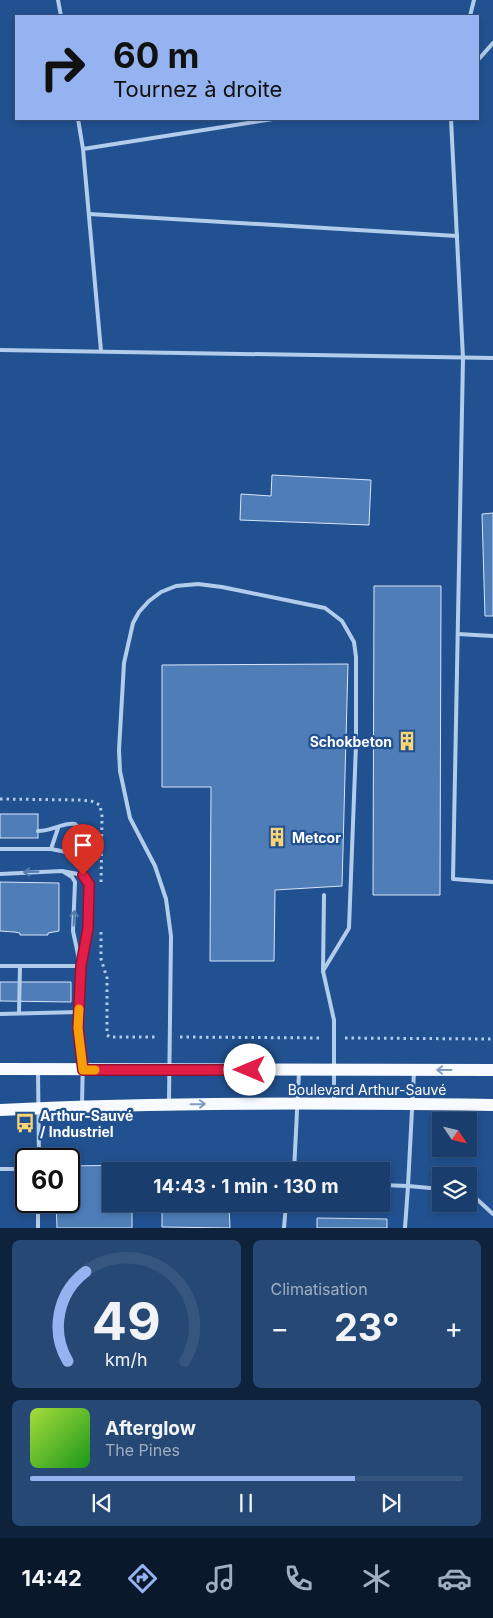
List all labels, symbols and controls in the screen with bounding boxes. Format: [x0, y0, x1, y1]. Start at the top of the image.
text: 60 m [113, 34, 200, 76]
icon: right [30, 35, 95, 100]
text: Tournez à droite [113, 76, 282, 102]
building icon: Schokbeton [396, 730, 418, 752]
place label: Schokbeton [310, 733, 392, 750]
pin [62, 824, 104, 875]
building icon: Metcor [266, 826, 288, 848]
place label: Metcor [292, 829, 341, 846]
icon: arrive [69, 831, 97, 859]
one-way arrow [23, 867, 39, 876]
one-way arrow [69, 910, 79, 926]
position arrow [223, 1043, 275, 1095]
one-way arrow [437, 1065, 453, 1075]
street label: Boulevard Arthur-Sauvé [288, 1081, 446, 1098]
one-way arrow [190, 1099, 206, 1109]
place label: Arthur-Sauvé / Industriel [40, 1107, 133, 1140]
bus stop icon: Arthur-Sauvé / Industriel [14, 1112, 36, 1134]
north arrow [432, 1112, 478, 1158]
map controls [432, 1112, 477, 1212]
speed limit sign: 60 [15, 1148, 80, 1213]
button: layers [432, 1167, 477, 1212]
text: 14:43 · 1 min · 130 m [153, 1175, 339, 1198]
text: Climatisation [271, 1279, 368, 1299]
text: 49 [92, 1290, 161, 1353]
text: 23° [334, 1304, 400, 1350]
text: − [271, 1311, 289, 1345]
text: + [444, 1311, 463, 1345]
text: km/h [105, 1349, 147, 1370]
text: Afterglow [105, 1417, 196, 1440]
text: The Pines [105, 1440, 180, 1460]
icon: previous [88, 1489, 116, 1517]
icon: pause [232, 1489, 260, 1517]
icon: next [377, 1489, 405, 1517]
icon: directions [125, 1561, 160, 1596]
icon: music [203, 1561, 238, 1596]
icon: phone [281, 1561, 316, 1596]
icon: climate [359, 1561, 394, 1596]
icon: car [437, 1561, 472, 1596]
text: 14:42 [21, 1565, 82, 1591]

